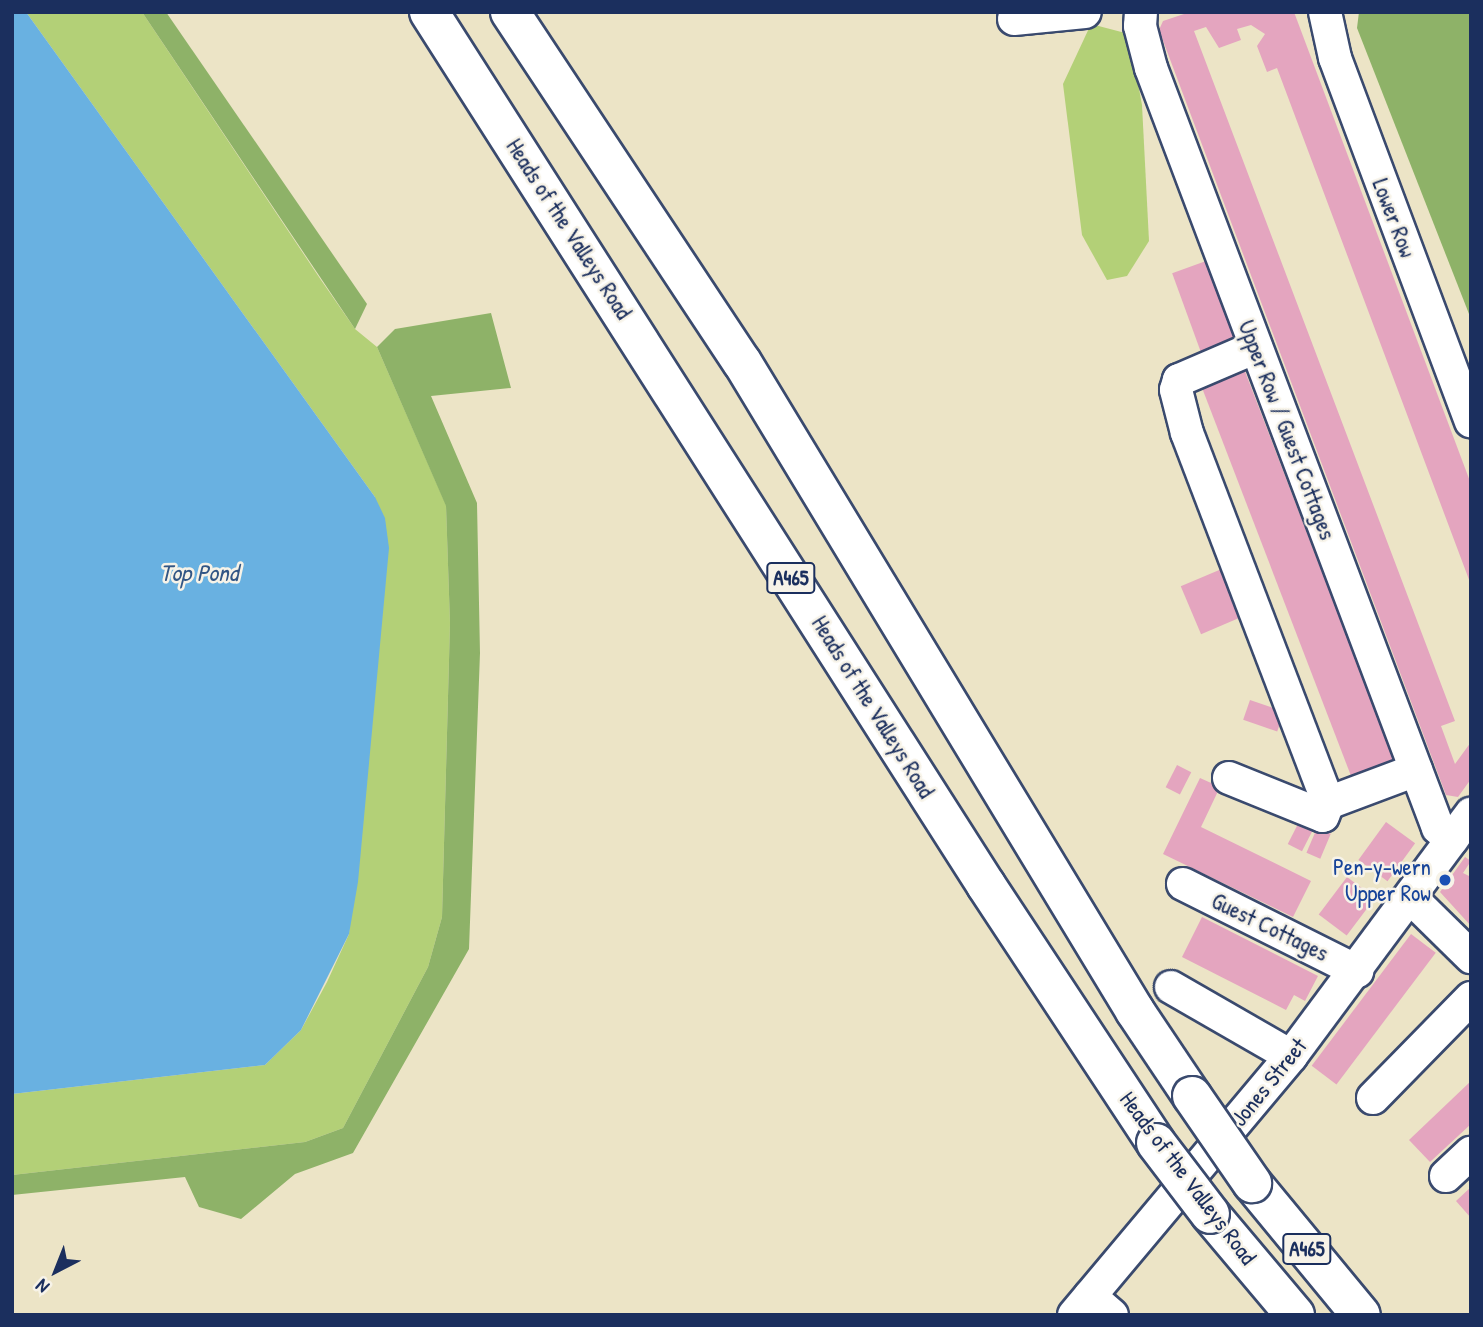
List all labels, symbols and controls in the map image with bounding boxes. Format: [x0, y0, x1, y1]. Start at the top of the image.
street label: Heads of the Valleys Road [500, 134, 638, 324]
street label: Lower Row [1366, 175, 1422, 261]
street label: Upper Row / Guest Cottages [1232, 316, 1342, 544]
water label: Top Pond [160, 559, 238, 587]
road number: A465 [765, 560, 817, 596]
street label: Heads of the Valleys Road [806, 611, 940, 803]
place label: Pen-y-wern Upper Row [1333, 853, 1431, 907]
marker: Pen-y-wern Upper Row [1437, 872, 1453, 888]
street label: Guest Cottages [1207, 887, 1333, 967]
street label: Jones Street [1225, 1033, 1313, 1131]
street label: Heads of the Valleys Road [1114, 1086, 1262, 1270]
road number: A465 [1281, 1232, 1333, 1266]
north arrow [21, 1236, 91, 1306]
text: N [29, 1274, 54, 1300]

